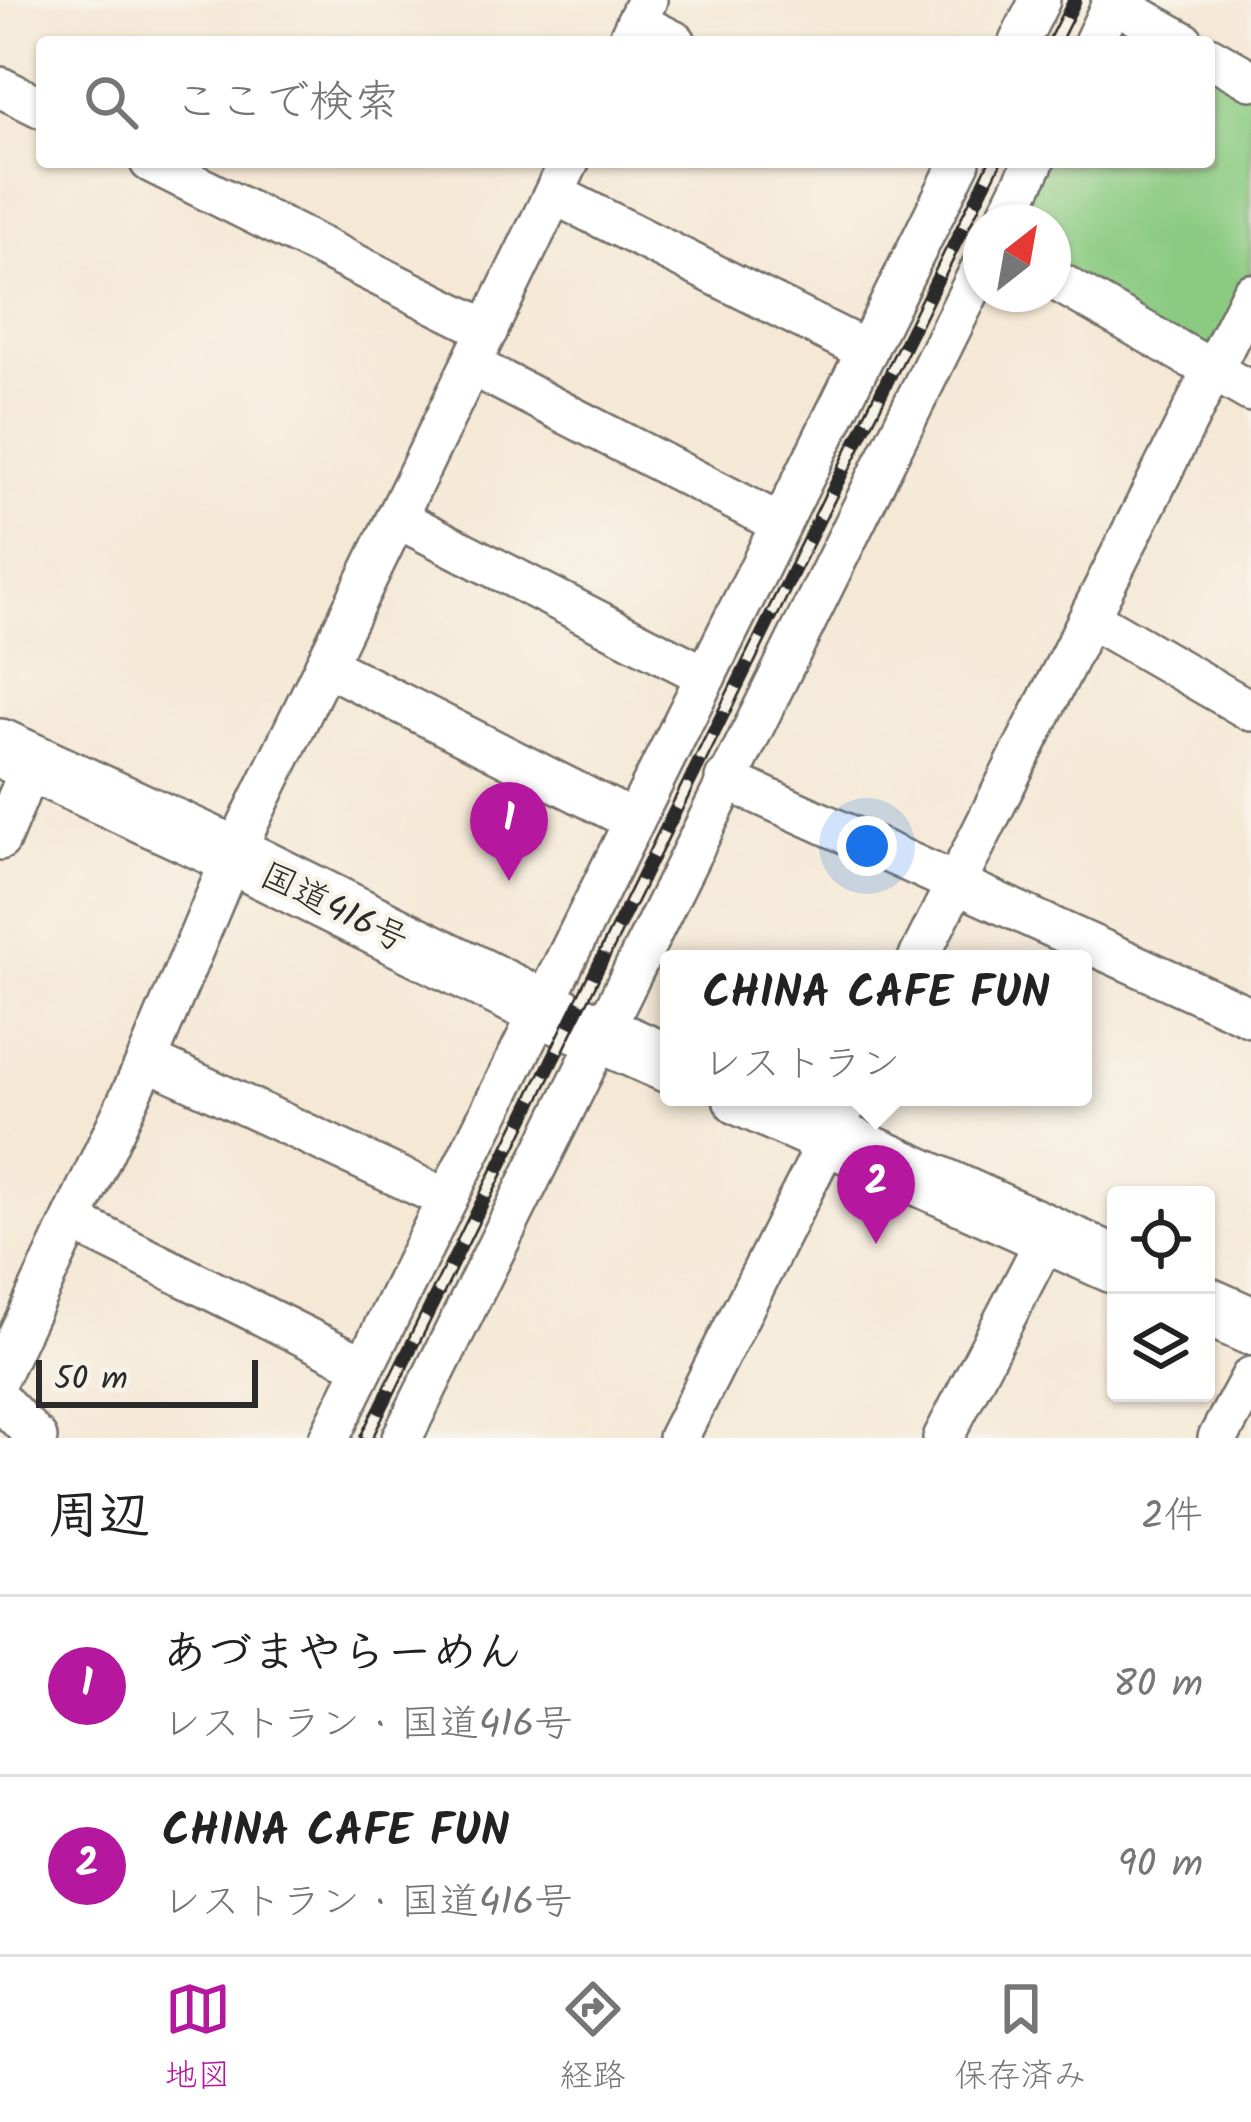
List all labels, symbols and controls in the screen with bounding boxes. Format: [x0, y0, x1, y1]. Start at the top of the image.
search box [36, 36, 1215, 168]
text: ここで検索 [174, 68, 399, 140]
icon: search [78, 69, 144, 135]
north arrow [963, 204, 1071, 312]
pin: 1 [470, 782, 548, 881]
your location [837, 816, 897, 876]
street label: 国道416号 [249, 849, 417, 970]
popup [660, 950, 1092, 1106]
text: CHINA CAFE FUN [702, 959, 1050, 1031]
text: レストラン [702, 1035, 901, 1097]
pin: 2 [837, 1145, 915, 1244]
map controls [1107, 1186, 1215, 1402]
button: locate [1107, 1186, 1215, 1294]
button: layers [1107, 1294, 1215, 1402]
scale bar [36, 1354, 258, 1407]
text: 50 m [54, 1354, 128, 1407]
text: 周辺 [48, 1478, 150, 1559]
text: 2件 [1141, 1487, 1203, 1549]
text: あづまやらーめん [162, 1619, 522, 1691]
text: 1 [81, 1655, 93, 1717]
text: 80 m [1113, 1655, 1203, 1717]
text: レストラン · 国道416号 [162, 1695, 573, 1757]
text: CHINA CAFE FUN [162, 1797, 509, 1869]
text: 2 [76, 1835, 98, 1897]
text: 90 m [1118, 1835, 1203, 1897]
text: レストラン · 国道416号 [162, 1873, 573, 1935]
tab: 地図 [165, 1976, 231, 2104]
tab: 経路 [560, 1976, 626, 2104]
tab: 保存済み [955, 1976, 1087, 2104]

